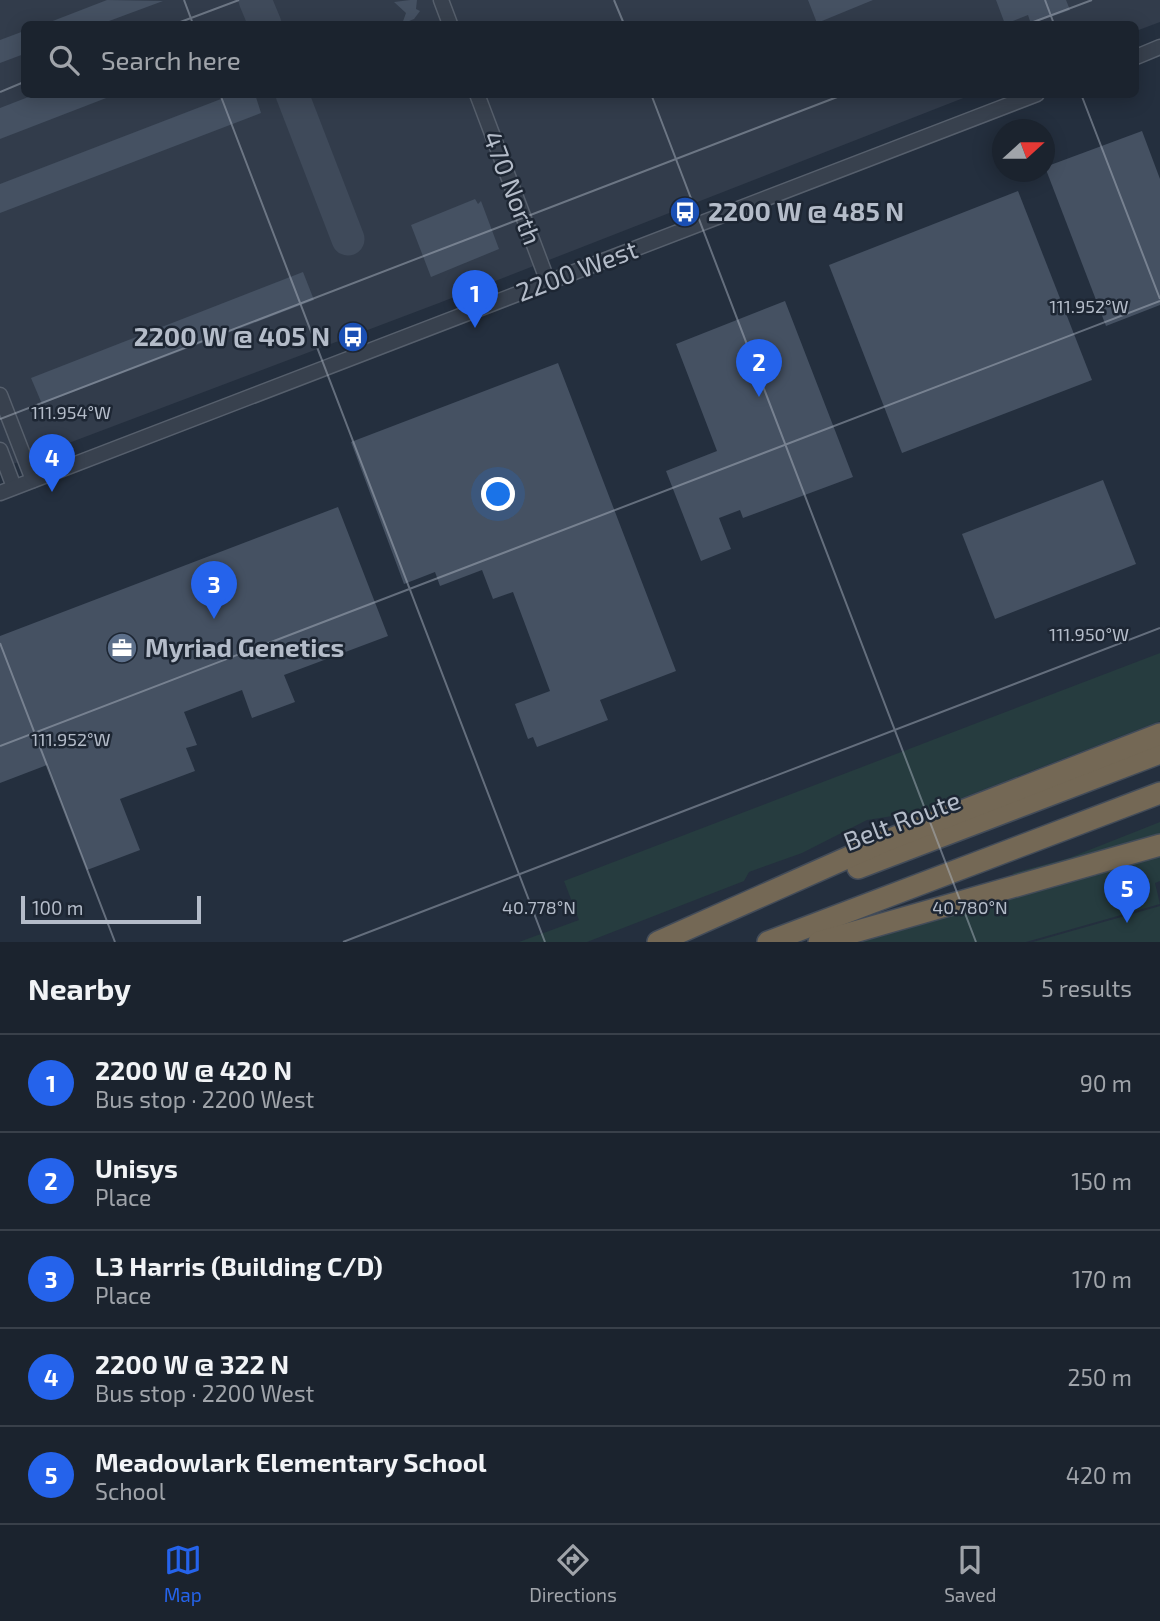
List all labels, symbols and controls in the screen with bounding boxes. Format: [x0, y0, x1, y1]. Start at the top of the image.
search box [21, 21, 1139, 98]
icon: search [45, 41, 83, 79]
text: Search here [101, 44, 241, 75]
north arrow [992, 119, 1055, 182]
street label: 470 North [478, 126, 549, 249]
bus stop icon: 2200 W @ 485 N [668, 195, 702, 229]
place label: 2200 W @ 485 N [708, 195, 904, 226]
street label: 2200 West [511, 232, 642, 307]
pin: 1 [452, 270, 498, 328]
text: 111.952°W [1049, 295, 1129, 317]
place label: 2200 W @ 405 N [134, 320, 330, 351]
bus stop icon: 2200 W @ 405 N [336, 320, 370, 354]
pin: 2 [736, 339, 782, 397]
text: 111.954°W [31, 401, 111, 423]
pin: 4 [29, 434, 75, 492]
your location [481, 477, 515, 511]
pin: 3 [191, 561, 237, 619]
text: 111.950°W [1049, 623, 1129, 645]
office icon: Myriad Genetics [105, 631, 139, 665]
place label: Myriad Genetics [145, 631, 344, 663]
text: 111.952°W [31, 728, 111, 750]
street label: Belt Route [839, 783, 964, 856]
pin: 5 [1104, 865, 1150, 923]
scale bar [21, 893, 201, 925]
text: 100 m [32, 896, 83, 919]
text: 40.778°N [502, 896, 576, 918]
text: 40.780°N [932, 896, 1008, 918]
text: Nearby [28, 970, 131, 1006]
text: 5 results [1041, 974, 1132, 1002]
text: 2200 W @ 420 N [95, 1054, 292, 1085]
text: 1 [46, 1069, 56, 1097]
text: 90 m [1080, 1069, 1132, 1097]
text: Bus stop · 2200 West [95, 1085, 314, 1113]
text: Unisys [95, 1152, 178, 1183]
text: 2 [44, 1167, 58, 1195]
text: 150 m [1071, 1167, 1132, 1195]
text: Place [95, 1183, 151, 1211]
text: L3 Harris (Building C/D) [95, 1250, 383, 1281]
text: 3 [44, 1265, 58, 1293]
text: 170 m [1072, 1265, 1132, 1293]
text: Place [95, 1281, 151, 1309]
text: 2200 W @ 322 N [95, 1348, 289, 1379]
text: 4 [44, 1363, 58, 1391]
text: 250 m [1068, 1363, 1132, 1391]
text: Bus stop · 2200 West [95, 1379, 314, 1407]
text: Meadowlark Elementary School [95, 1446, 487, 1477]
text: 5 [45, 1461, 57, 1489]
text: 420 m [1066, 1461, 1132, 1489]
text: School [95, 1477, 165, 1505]
tab: Map [164, 1541, 202, 1606]
tab: Directions [529, 1541, 617, 1606]
tab: Saved [944, 1541, 996, 1606]

